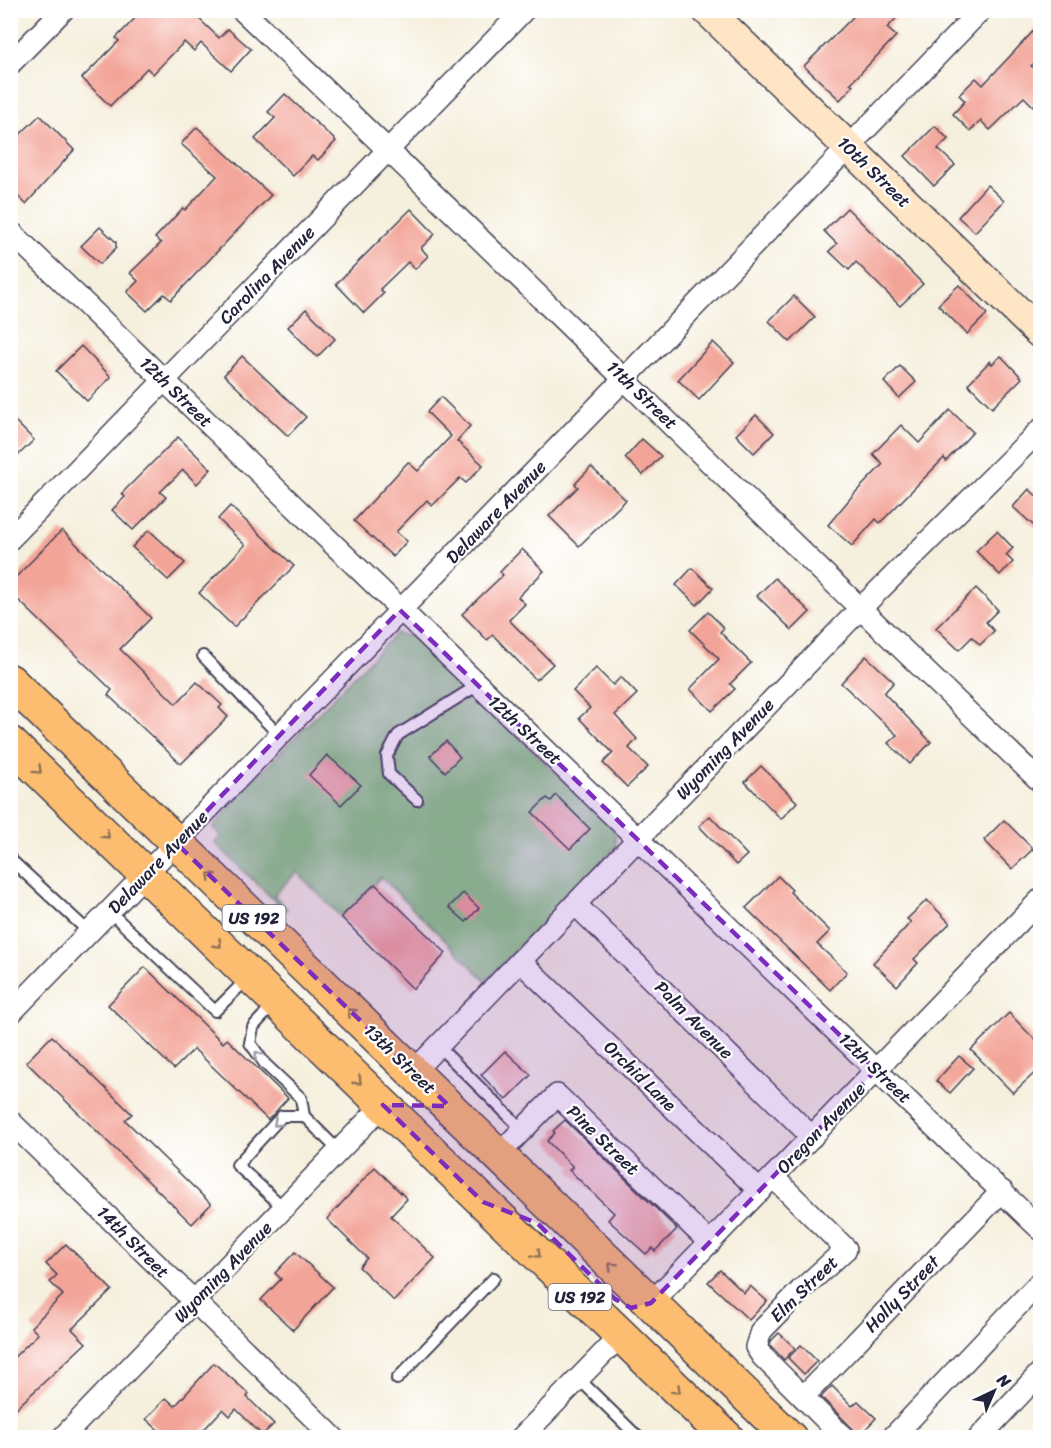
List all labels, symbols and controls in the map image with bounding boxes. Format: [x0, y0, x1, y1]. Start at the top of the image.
street label: 10th Street [829, 128, 919, 216]
street label: Carolina Avenue [211, 218, 323, 332]
street label: 12th Street [132, 348, 220, 436]
street label: 11th Street [599, 352, 685, 438]
street label: Delaware Avenue [438, 452, 554, 572]
street label: 12th Street [480, 687, 570, 773]
street label: Wyoming Avenue [668, 690, 782, 808]
one-way arrow [31, 763, 42, 774]
street label: Delaware Avenue [100, 802, 216, 922]
one-way arrow [100, 828, 110, 839]
one-way arrow [208, 873, 219, 884]
road number: US 192 [222, 905, 286, 931]
one-way arrow [211, 937, 222, 948]
street label: Palm Avenue [647, 973, 741, 1067]
one-way arrow [348, 1008, 358, 1019]
street label: 13th Street [356, 1016, 444, 1103]
street label: 12th Street [831, 1024, 919, 1112]
street label: Orchid Lane [596, 1032, 685, 1120]
one-way arrow [255, 1050, 266, 1061]
one-way arrow [351, 1074, 361, 1085]
street label: Oregon Avenue [768, 1074, 874, 1182]
street label: Pine Street [559, 1097, 647, 1184]
one-way arrow [273, 1116, 283, 1127]
street label: 14th Street [89, 1198, 177, 1286]
street label: Wyoming Avenue [166, 1213, 280, 1331]
one-way arrow [529, 1247, 540, 1258]
street label: Holly Street [856, 1247, 948, 1340]
street label: Elm Street [762, 1248, 846, 1330]
one-way arrow [609, 1262, 620, 1273]
road number: US 192 [548, 1284, 612, 1310]
north arrow [964, 1361, 1024, 1421]
text: N [989, 1366, 1019, 1395]
one-way arrow [670, 1383, 681, 1394]

